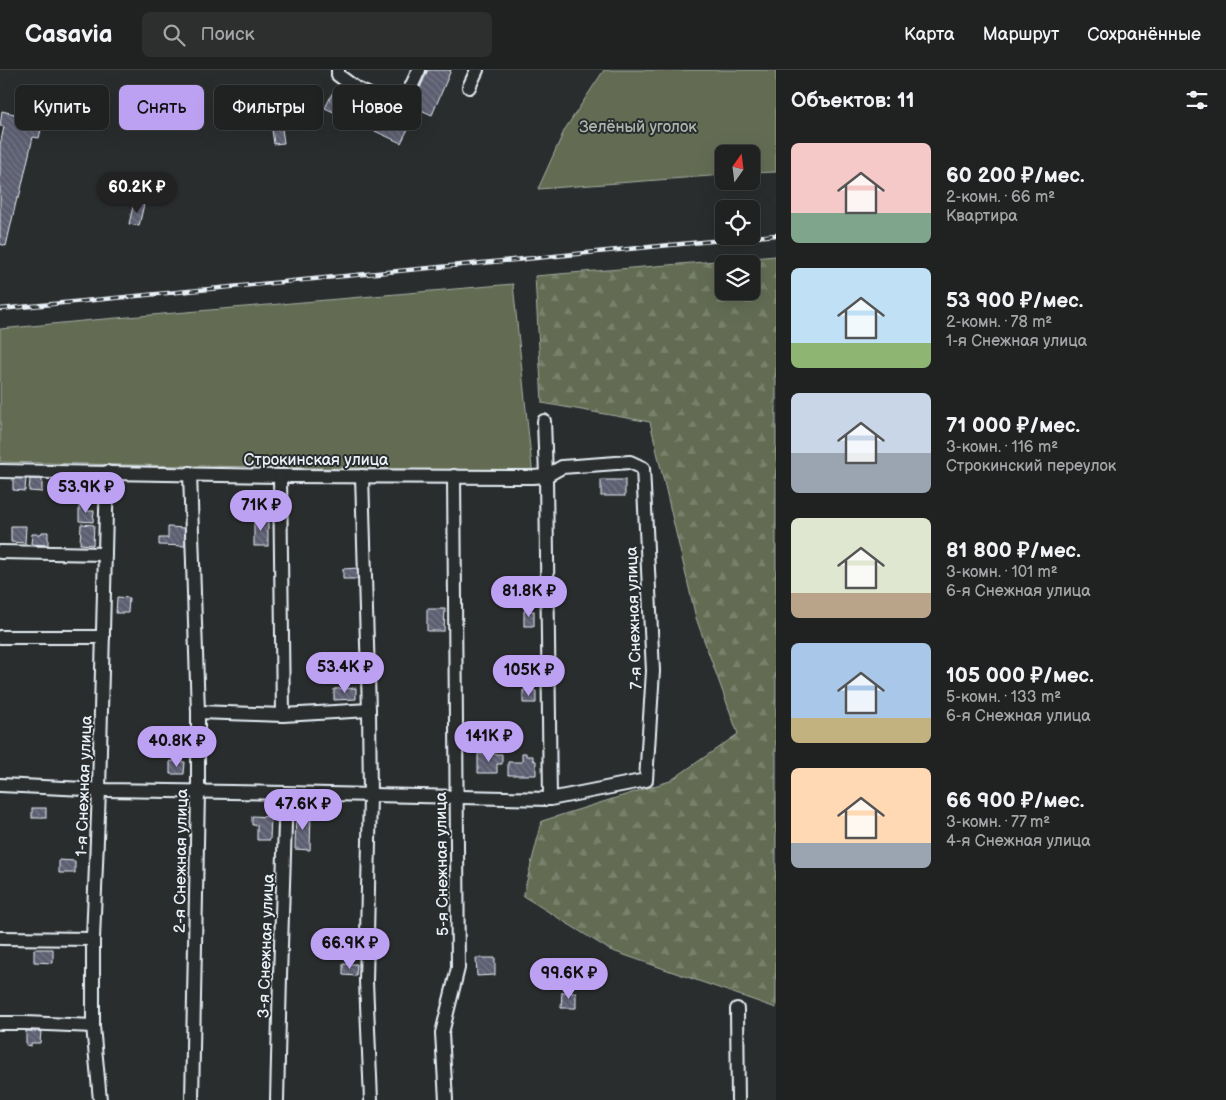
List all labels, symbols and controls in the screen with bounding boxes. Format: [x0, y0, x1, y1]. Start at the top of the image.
search box [142, 12, 492, 57]
text: Casavia [25, 20, 112, 49]
icon: search [160, 21, 188, 49]
text: Поиск [200, 23, 255, 46]
text: Карта [904, 24, 955, 45]
text: Маршрут [983, 24, 1059, 45]
text: Сохранённые [1087, 24, 1201, 45]
chip: Купить [15, 85, 109, 130]
chip: Снять [119, 85, 204, 130]
chip: Фильтры [214, 85, 323, 130]
chip: Новое [333, 85, 421, 130]
icon: filters [1183, 86, 1211, 114]
text: Объектов: 11 [791, 88, 915, 113]
park label: Зелёный уголок [579, 118, 697, 137]
north arrow [715, 145, 760, 190]
map controls [715, 145, 760, 300]
icon: home [831, 163, 891, 223]
text: 60 200 ₽/мес. [946, 163, 1085, 188]
pin: 60.2K ₽ [91, 172, 183, 214]
text: 60.2K ₽ [108, 178, 166, 197]
text: 2-комн. · 66 m² [946, 188, 1055, 207]
button: locate [715, 200, 760, 245]
text: Квартира [946, 207, 1018, 226]
button: layers [715, 255, 760, 300]
icon: home [831, 288, 891, 348]
text: 53 900 ₽/мес. [946, 288, 1083, 313]
text: 2-комн. · 78 m² [946, 313, 1052, 332]
text: 1-я Снежная улица [946, 332, 1087, 351]
icon: home [831, 413, 891, 473]
text: 71 000 ₽/мес. [946, 413, 1080, 438]
text: 3-комн. · 116 m² [946, 438, 1058, 457]
street label: Строкинская улица [243, 451, 389, 470]
text: Строкинский переулок [946, 457, 1116, 476]
pin: 53.9K ₽ [40, 472, 132, 514]
text: 53.9K ₽ [58, 478, 114, 497]
pin: 71K ₽ [226, 490, 296, 532]
text: 71K ₽ [241, 496, 281, 515]
icon: home [831, 538, 891, 598]
text: 81 800 ₽/мес. [946, 538, 1081, 563]
street label: 7-я Снежная улица [622, 546, 646, 690]
text: 3-комн. · 101 m² [946, 563, 1058, 582]
pin: 81.8K ₽ [483, 576, 575, 618]
text: 81.8K ₽ [502, 582, 556, 601]
text: 6-я Снежная улица [946, 582, 1091, 601]
pin: 53.4K ₽ [299, 652, 391, 694]
pin: 105K ₽ [488, 654, 570, 697]
text: 53.4K ₽ [317, 658, 373, 677]
text: 105K ₽ [504, 661, 554, 680]
icon: home [831, 663, 891, 723]
text: 105 000 ₽/мес. [946, 663, 1094, 688]
text: 5-комн. · 133 m² [946, 688, 1061, 707]
text: 6-я Снежная улица [946, 707, 1091, 726]
street label: 1-я Снежная улица [73, 715, 96, 857]
pin: 141K ₽ [448, 720, 530, 763]
pin: 40.8K ₽ [131, 726, 223, 768]
text: 141K ₽ [465, 727, 513, 746]
text: 40.8K ₽ [148, 732, 206, 751]
street label: 2-я Снежная улица [171, 788, 192, 933]
pin: 47.6K ₽ [257, 788, 349, 831]
icon: home [831, 788, 891, 848]
text: 66 900 ₽/мес. [946, 788, 1084, 813]
street label: 5-я Снежная улица [432, 791, 453, 936]
text: 47.6K ₽ [275, 795, 331, 814]
text: 3-комн. · 77 m² [946, 813, 1050, 832]
text: 4-я Снежная улица [946, 832, 1091, 851]
street label: 3-я Снежная улица [254, 873, 279, 1019]
pin: 66.9K ₽ [304, 928, 396, 970]
text: 66.9K ₽ [322, 934, 378, 953]
pin: 99.6K ₽ [523, 958, 615, 1000]
text: 99.6K ₽ [541, 964, 597, 983]

